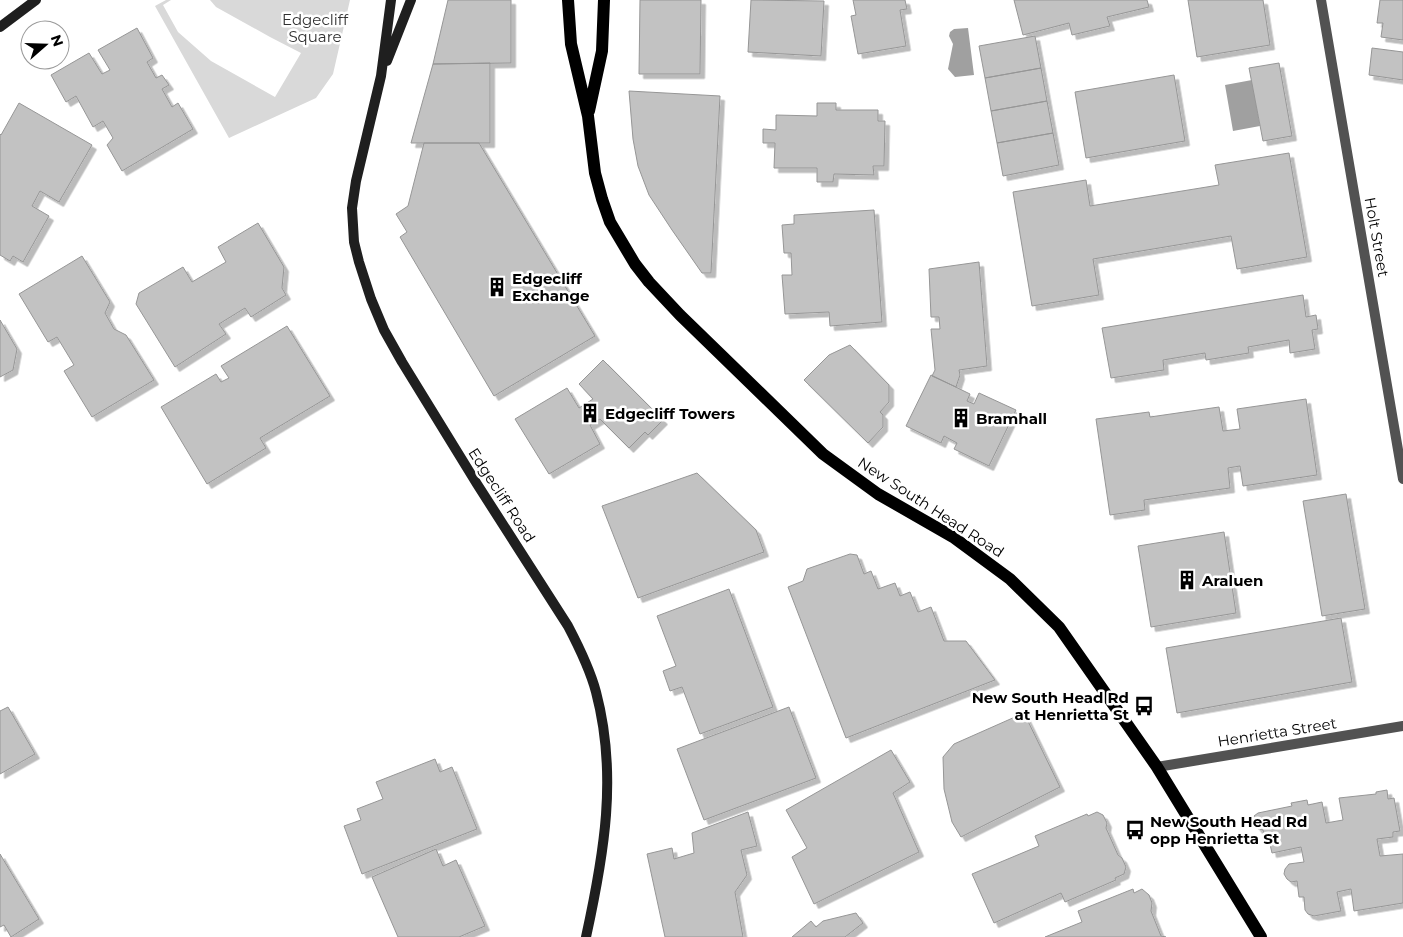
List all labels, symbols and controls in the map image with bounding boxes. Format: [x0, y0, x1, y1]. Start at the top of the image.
park label: Edgecliff Square [282, 10, 349, 46]
north arrow [20, 20, 70, 70]
text: N [47, 32, 68, 49]
street label: Holt Street [1361, 196, 1393, 278]
place label: Edgecliff Exchange [512, 269, 590, 305]
building icon: Edgecliff Exchange [486, 276, 508, 298]
building icon: Edgecliff Towers [579, 402, 601, 424]
place label: Edgecliff Towers [605, 404, 735, 423]
building icon: Bramhall [950, 407, 972, 429]
place label: Bramhall [976, 409, 1047, 428]
street label: Edgecliff Road [464, 444, 540, 546]
street label: New South Head Road [854, 453, 1008, 561]
building icon: Araluen [1176, 569, 1198, 591]
place label: Araluen [1201, 571, 1263, 590]
place label: New South Head Rd at Henrietta St [972, 688, 1129, 724]
bus stop icon: New South Head Rd at Henrietta St [1133, 695, 1155, 717]
street label: Henrietta Street [1216, 713, 1338, 751]
place label: New South Head Rd opp Henrietta St [1150, 812, 1307, 848]
bus stop icon: New South Head Rd opp Henrietta St [1124, 819, 1146, 841]

